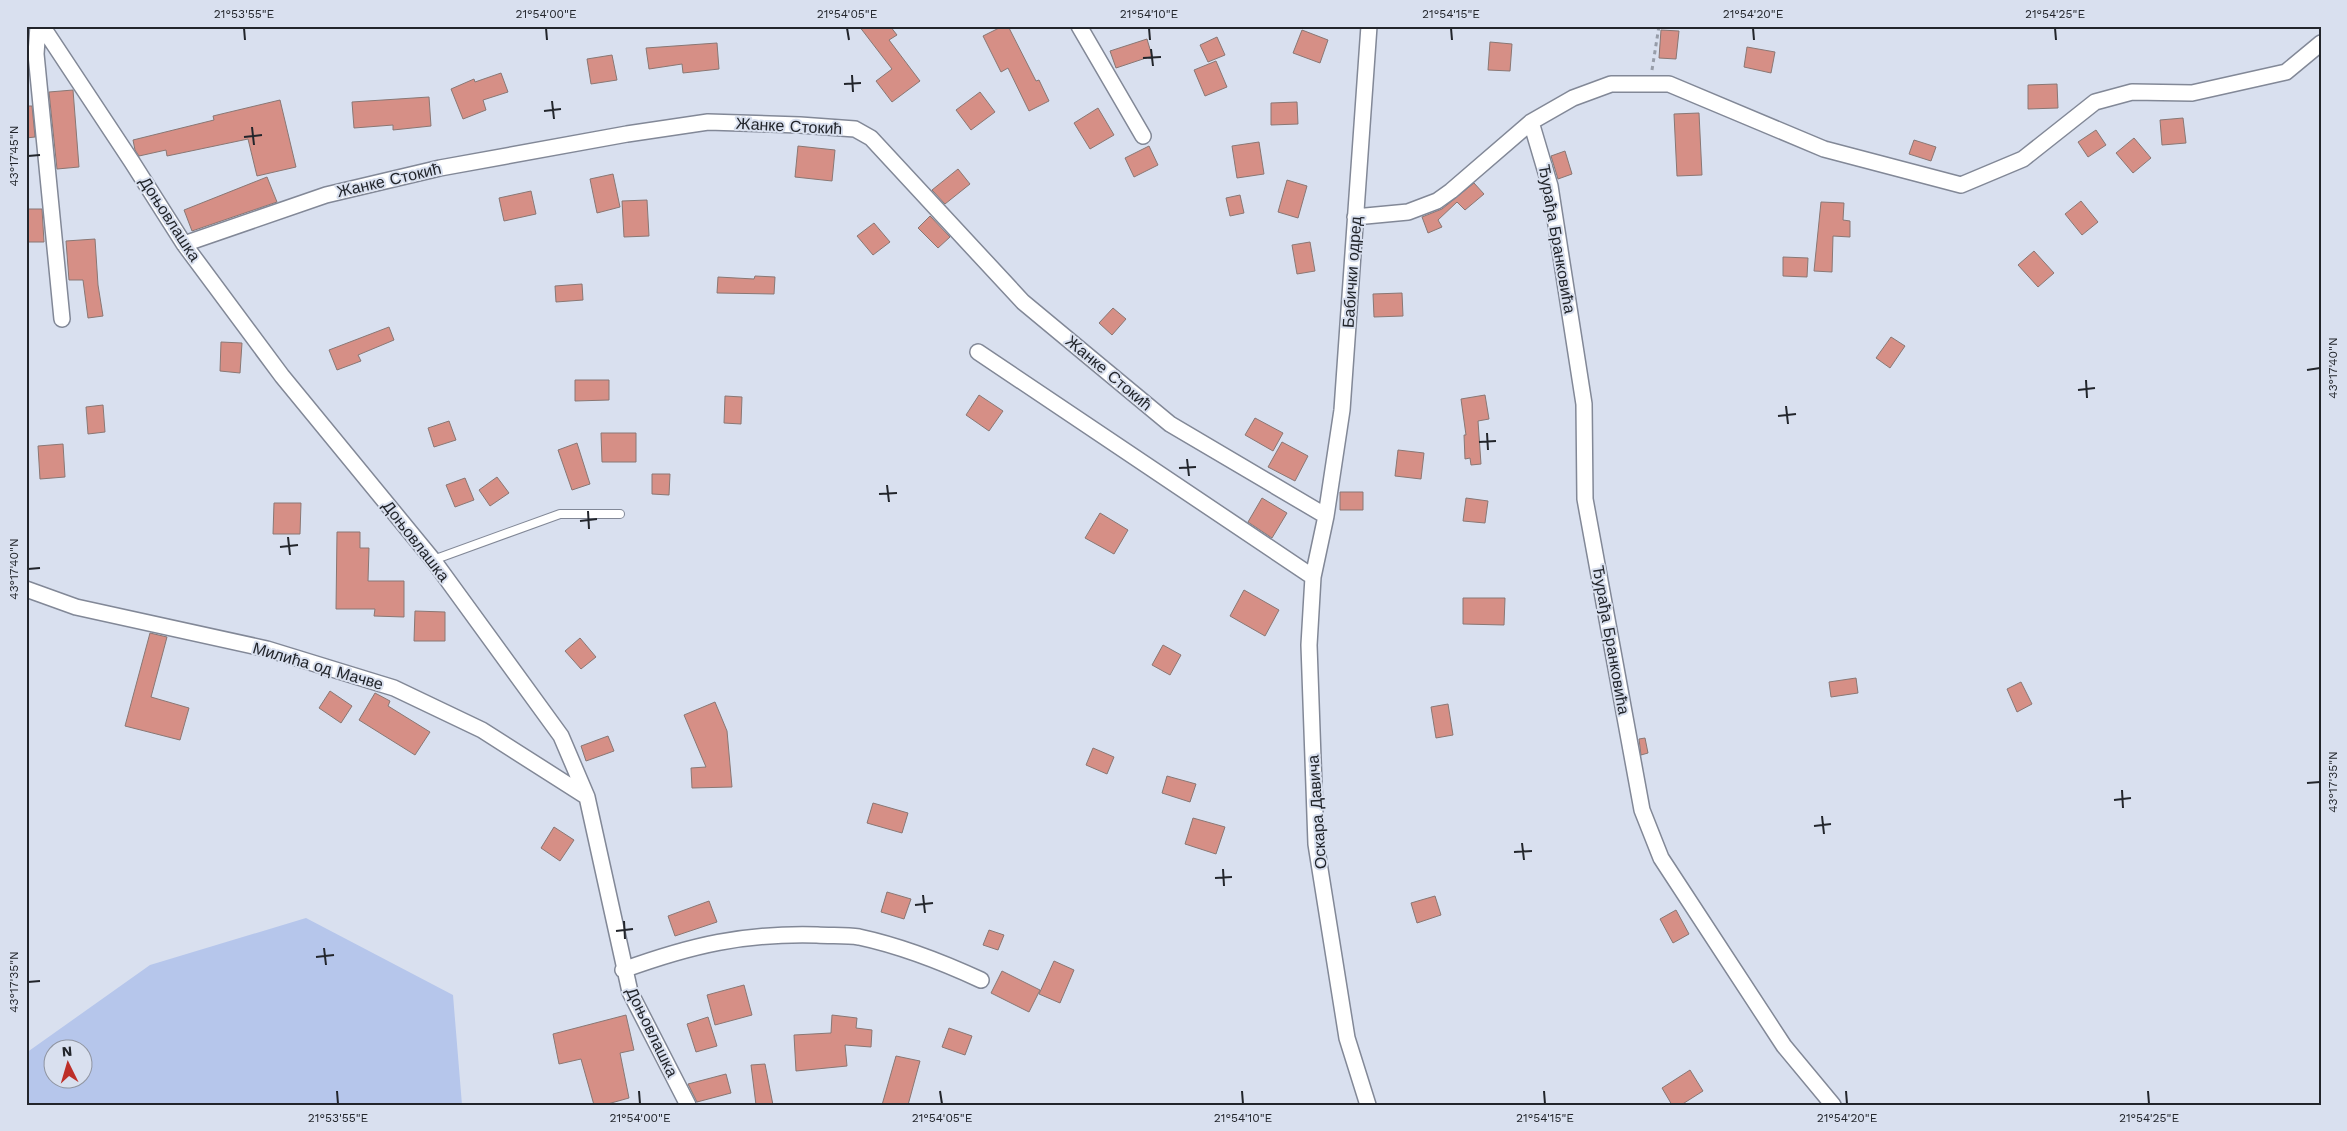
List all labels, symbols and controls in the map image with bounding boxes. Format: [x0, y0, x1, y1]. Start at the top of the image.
text: 21°53'55"E [214, 7, 275, 21]
text: 21°54'00"E [515, 7, 577, 21]
text: 21°54'05"E [817, 7, 878, 21]
text: 21°54'10"E [1120, 7, 1179, 21]
text: 21°54'15"E [1422, 7, 1480, 21]
text: 21°54'20"E [1723, 7, 1784, 21]
text: 21°54'25"E [2025, 7, 2085, 21]
street label: Жанке Стокић [735, 114, 843, 138]
text: 43°17'45"N [7, 126, 21, 186]
street label: Жанке Стокић [335, 159, 443, 201]
street label: Ђурађа Бранковића [1535, 163, 1579, 315]
street label: Доњовлашка [136, 173, 205, 265]
street label: Бабички одред [1339, 215, 1365, 328]
street label: Жанке Стокић [1062, 331, 1156, 415]
text: 43°17'40"N [2326, 337, 2340, 399]
street label: Доњовлашка [379, 497, 453, 585]
text: 43°17'40"N [7, 538, 21, 600]
street label: Ђурађа Бранковића [1589, 564, 1633, 716]
street label: Милића од Мачве [251, 638, 385, 694]
text: 43°17'35"N [2326, 751, 2340, 813]
street label: Оскара Давича [1304, 754, 1330, 870]
text: 43°17'35"N [7, 951, 21, 1013]
street label: Доњовлашка [622, 984, 682, 1080]
north arrow [42, 1038, 92, 1088]
text: N [61, 1043, 73, 1059]
text: 21°53'55"E [308, 1111, 369, 1125]
text: 21°54'00"E [609, 1111, 671, 1125]
text: 21°54'05"E [912, 1111, 973, 1125]
text: 21°54'10"E [1214, 1111, 1273, 1125]
text: 21°54'15"E [1516, 1111, 1574, 1125]
text: 21°54'20"E [1817, 1111, 1878, 1125]
text: 21°54'25"E [2119, 1111, 2179, 1125]

